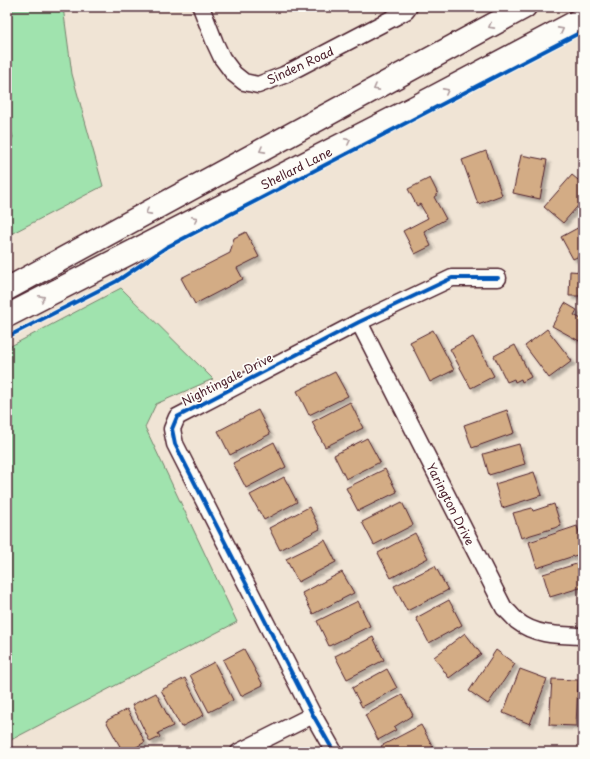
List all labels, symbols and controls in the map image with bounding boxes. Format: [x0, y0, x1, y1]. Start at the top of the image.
one-way arrow [488, 21, 495, 28]
one-way arrow [556, 27, 564, 35]
street label: Sinden Road [264, 42, 337, 88]
one-way arrow [373, 83, 381, 90]
one-way arrow [441, 88, 449, 95]
one-way arrow [344, 138, 351, 146]
street label: Shellard Lane [257, 142, 335, 194]
one-way arrow [259, 145, 266, 153]
one-way arrow [145, 207, 152, 215]
one-way arrow [191, 217, 198, 224]
one-way arrow [37, 295, 45, 303]
street label: Nightingale Drive [178, 348, 276, 410]
street label: Yarington Drive [423, 460, 479, 548]

